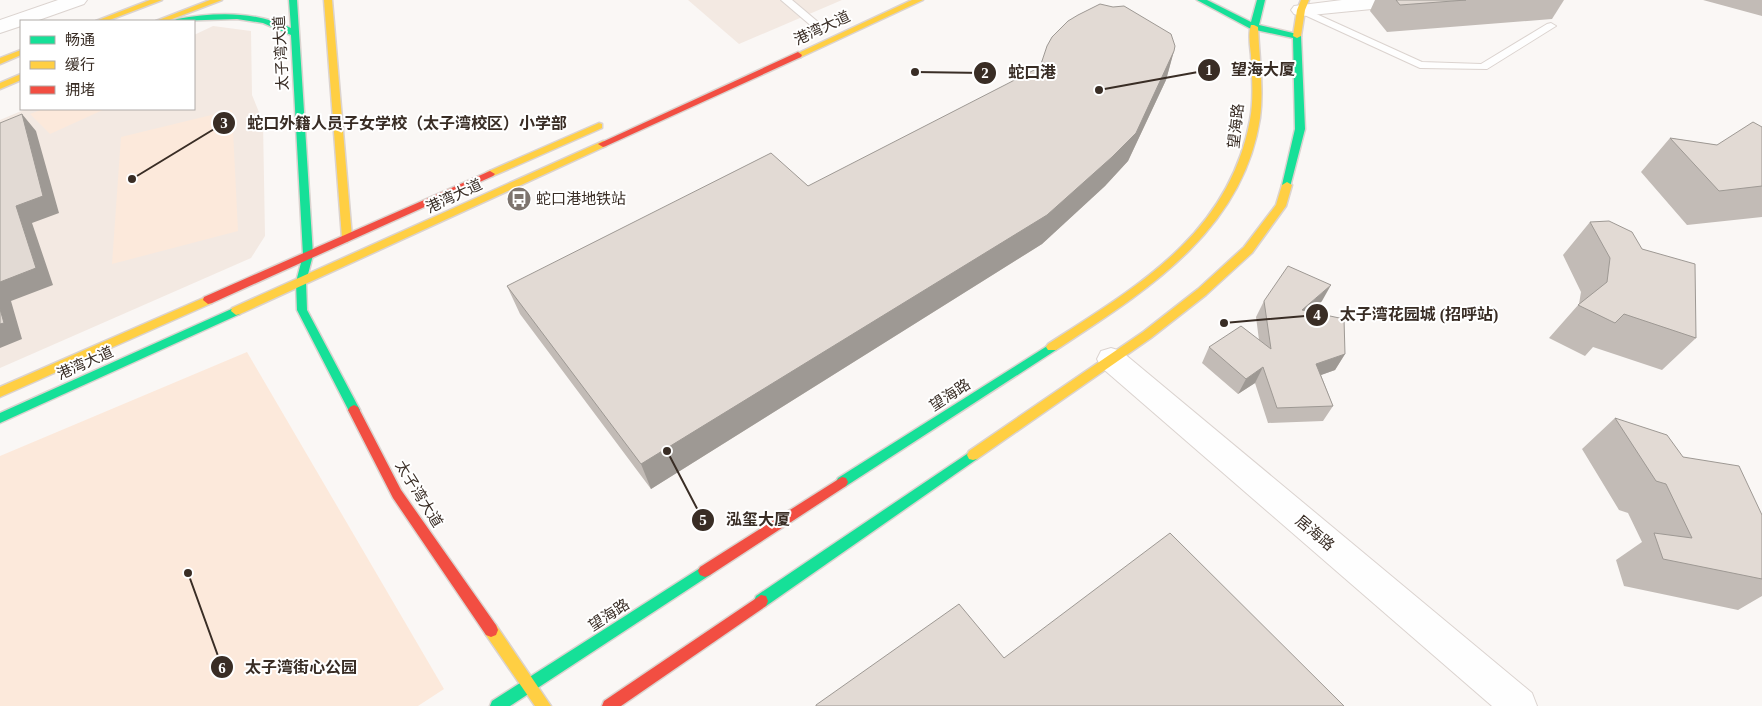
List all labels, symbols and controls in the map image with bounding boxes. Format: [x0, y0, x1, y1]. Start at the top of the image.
street label: 港湾大道 [791, 8, 853, 48]
street label: 太子湾大道 [271, 15, 291, 91]
legend [20, 20, 195, 110]
text: 畅通 [65, 32, 95, 48]
callout: 望海大厦 [1196, 54, 1305, 85]
text: 缓行 [65, 57, 95, 73]
callout: 蛇口港 [973, 57, 1066, 88]
text: 望海大厦 [1231, 61, 1295, 78]
text: 1 [1205, 62, 1213, 78]
text: 蛇口港 [1008, 63, 1056, 81]
text: 2 [981, 65, 989, 81]
text: 拥堵 [65, 82, 95, 98]
street label: 望海路 [1226, 103, 1246, 149]
callout: 蛇口外籍人员子女学校（太子湾校区）小学部 [212, 108, 577, 139]
text: 蛇口外籍人员子女学校（太子湾校区）小学部 [247, 114, 567, 132]
text: 3 [220, 115, 228, 131]
street label: 港湾大道 [423, 176, 485, 216]
bus stop icon: 蛇口港地铁站 [506, 186, 532, 212]
place label: 蛇口港地铁站 [536, 190, 626, 207]
callout: 太子湾花园城 (招呼站) [1305, 299, 1509, 330]
text: 太子湾花园城 (招呼站) [1340, 305, 1498, 324]
text: 4 [1313, 307, 1321, 323]
street label: 港湾大道 [54, 343, 116, 383]
street label: 望海路 [927, 376, 973, 414]
street label: 太子湾大道 [392, 458, 446, 530]
callout: 泓玺大厦 [691, 504, 800, 535]
text: 泓玺大厦 [726, 511, 790, 528]
text: 5 [699, 512, 707, 528]
street label: 居海路 [1293, 512, 1337, 554]
street label: 望海路 [586, 596, 632, 634]
callout: 太子湾街心公园 [210, 652, 367, 683]
text: 太子湾街心公园 [245, 658, 357, 676]
text: 6 [218, 660, 226, 676]

